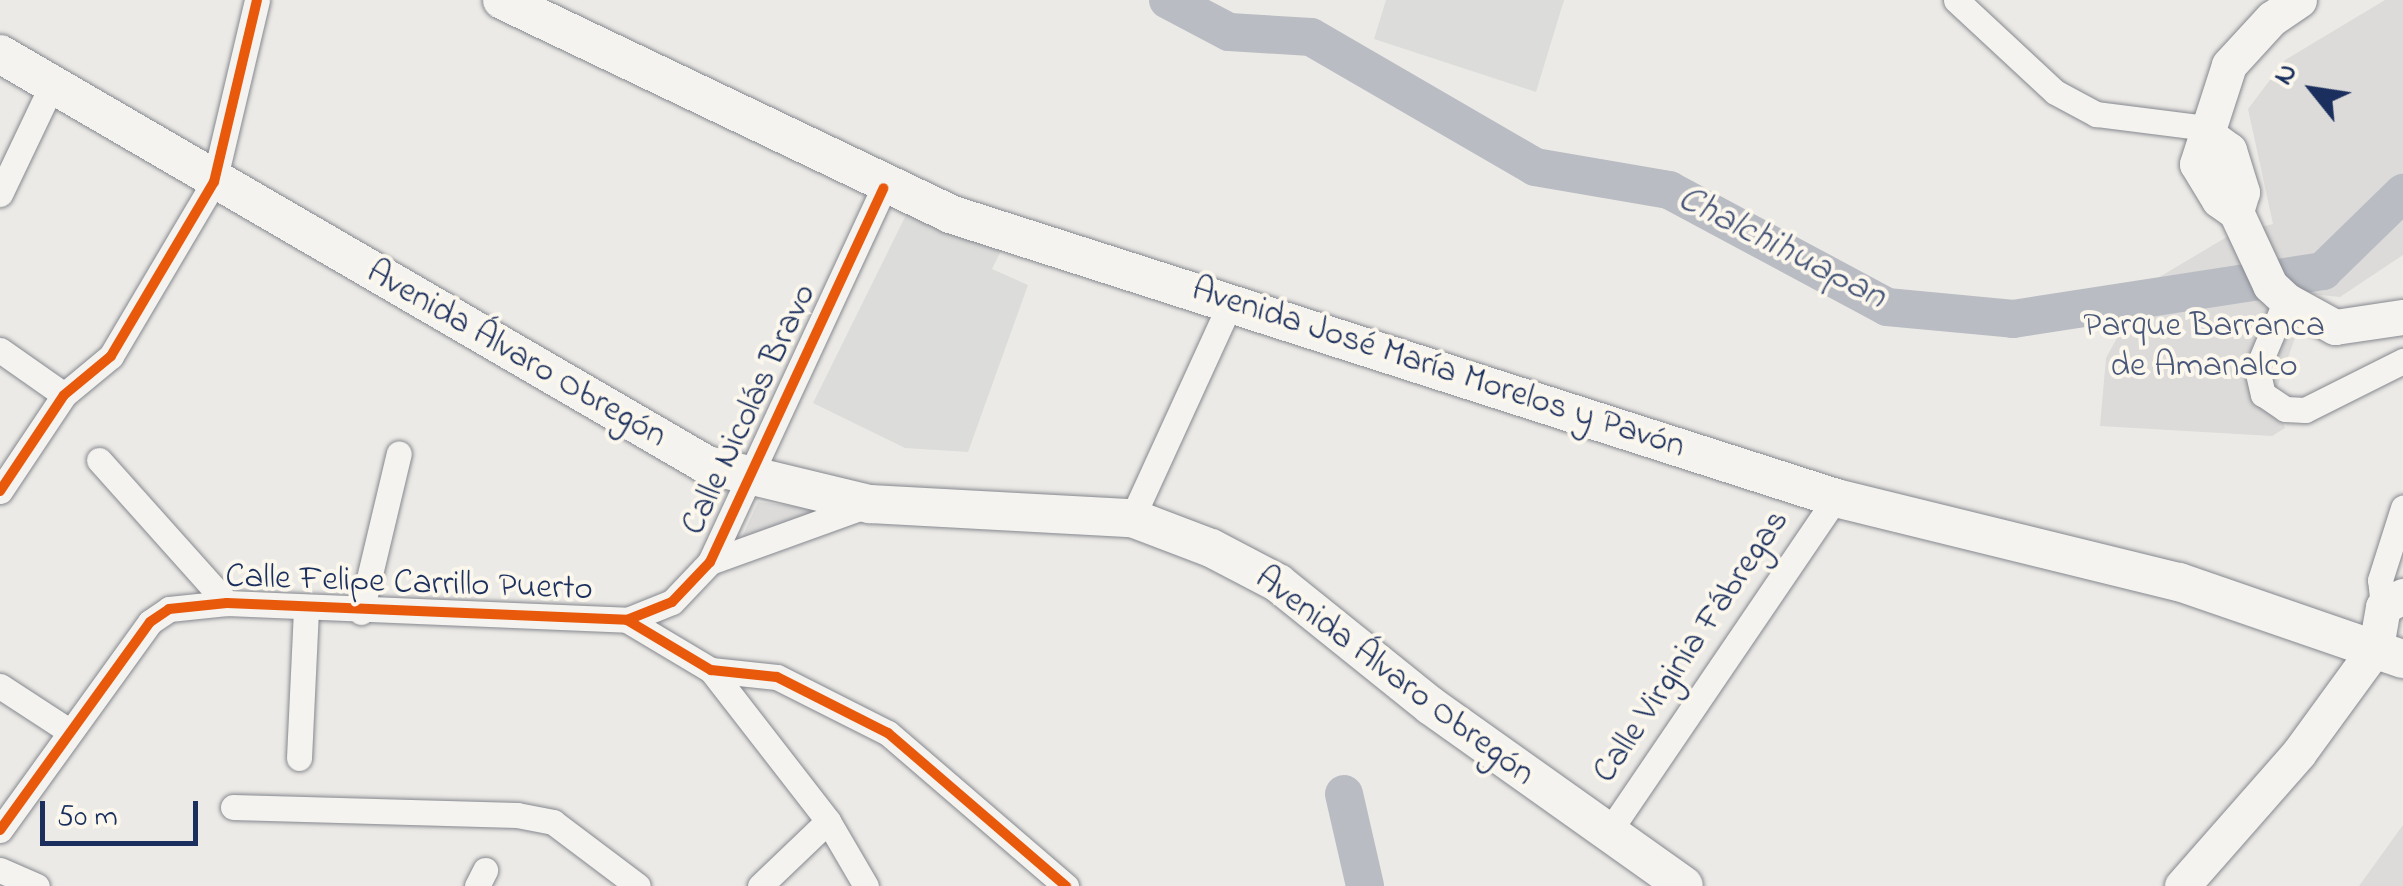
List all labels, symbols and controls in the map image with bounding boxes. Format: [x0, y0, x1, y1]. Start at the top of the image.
north arrow [2263, 40, 2363, 140]
text: N [2264, 56, 2309, 93]
water label: Chalchihuapan [1669, 177, 1893, 321]
street label: Avenida Álvaro Obregón [358, 252, 674, 458]
street label: Avenida José María Morelos y Pavón [1186, 269, 1690, 469]
street label: Calle Nicolás Bravo [673, 278, 827, 542]
park label: Parque Barranca de Amanalco [2083, 306, 2325, 388]
street label: Calle Virginia Fábregas [1585, 502, 1799, 792]
street label: Calle Felipe Carrillo Puerto [225, 557, 593, 611]
street label: Avenida Álvaro Obregón [1246, 558, 1542, 796]
scale bar [45, 781, 202, 843]
text: 50 m [57, 796, 118, 840]

